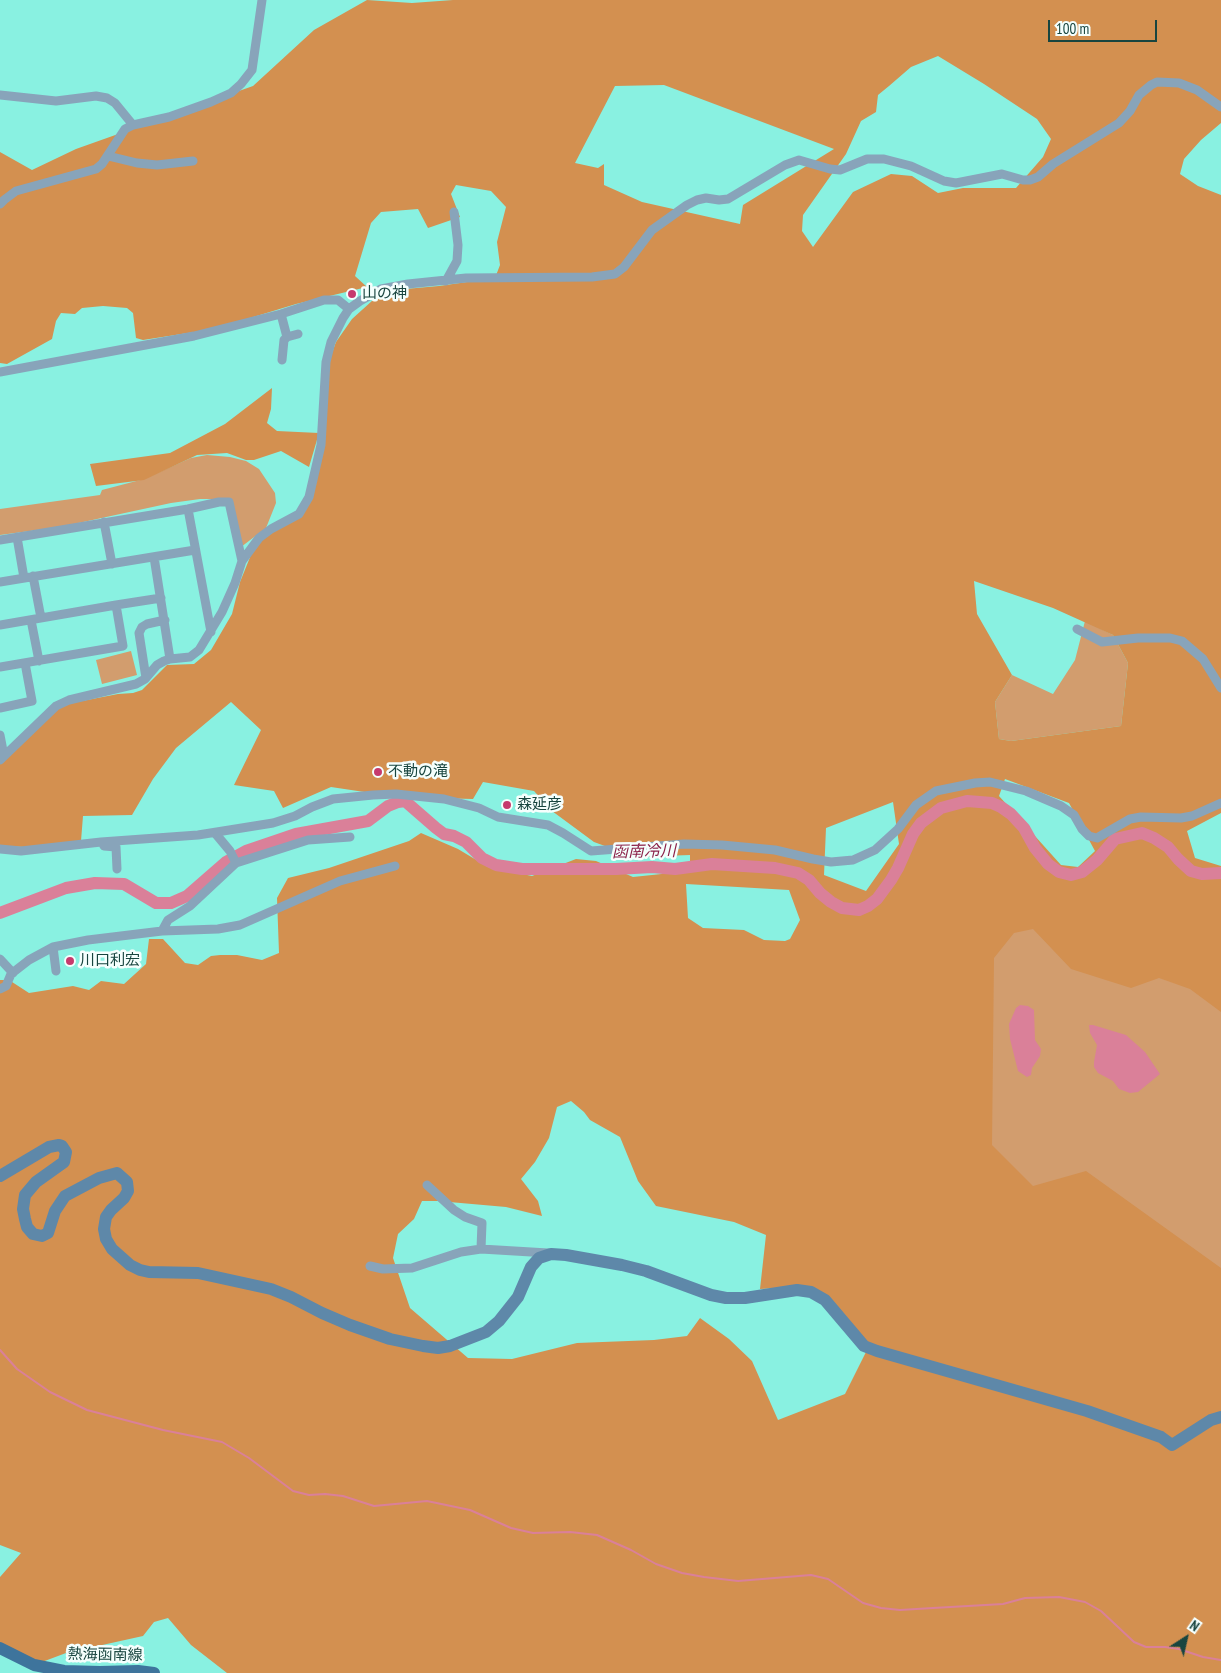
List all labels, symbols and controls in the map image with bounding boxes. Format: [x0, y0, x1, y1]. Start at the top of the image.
scale bar [1051, 10, 1160, 42]
text: 100 m [1056, 19, 1089, 38]
place label: 山の神 [362, 285, 407, 303]
marker: 山の神 [346, 288, 358, 300]
place label: 不動の滝 [388, 763, 448, 781]
marker: 不動の滝 [372, 766, 384, 778]
place label: 森延彦 [517, 796, 562, 814]
marker: 森延彦 [501, 799, 513, 811]
water label: 函南冷川 [612, 842, 676, 862]
place label: 川口利宏 [80, 952, 140, 970]
marker: 川口利宏 [64, 955, 76, 967]
north arrow [1161, 1613, 1211, 1663]
text: N [1186, 1616, 1203, 1635]
street label: 熱海函南線 [67, 1645, 143, 1665]

